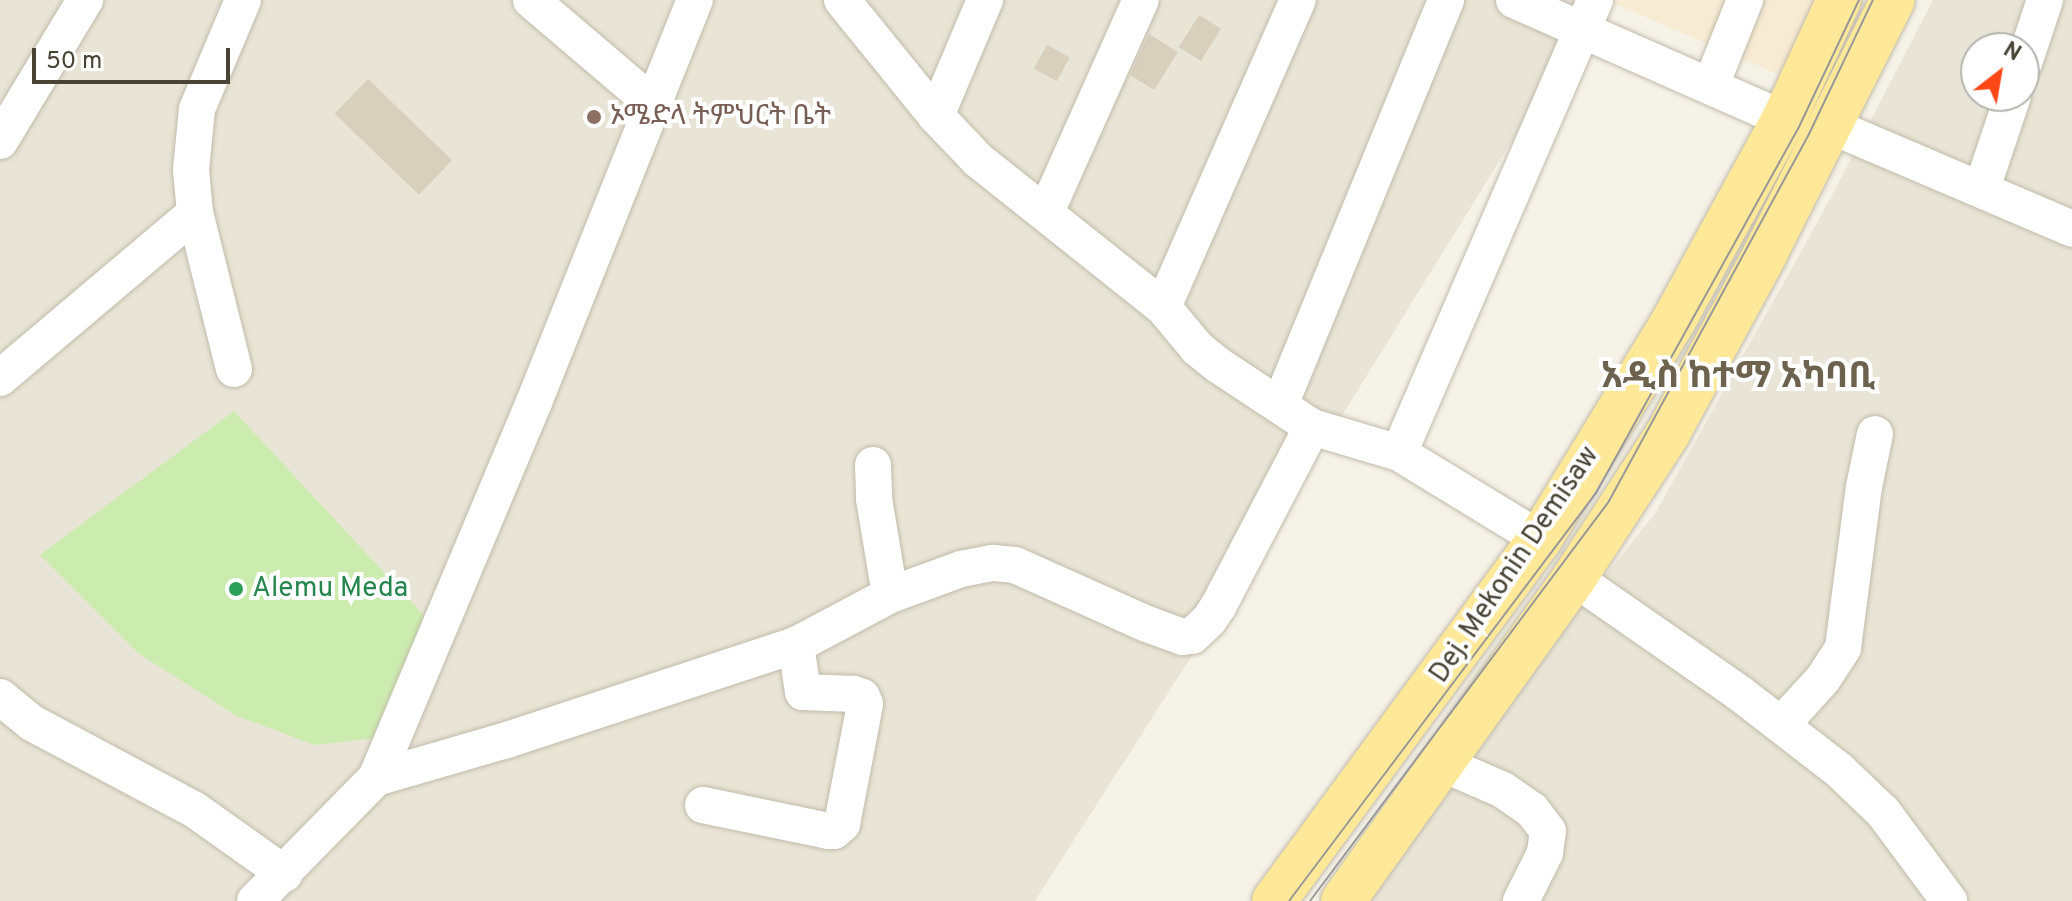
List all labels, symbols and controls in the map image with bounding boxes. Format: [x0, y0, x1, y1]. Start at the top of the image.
scale bar [36, 32, 234, 82]
north arrow [1960, 32, 2040, 112]
text: N [1998, 37, 2025, 68]
text: 50 m [46, 47, 102, 77]
place label: ኦሜድላ ትምህርት ቤት [610, 100, 831, 134]
marker: ኦሜድላ ትምህርት ቤት [585, 108, 603, 126]
district label: አዲስ ከተማ አካባቢ [1601, 357, 1875, 401]
street label: Dej. Mekonin Demisaw [1423, 440, 1607, 690]
place label: Alemu Meda [252, 572, 408, 606]
marker: Alemu Meda [227, 580, 245, 598]

